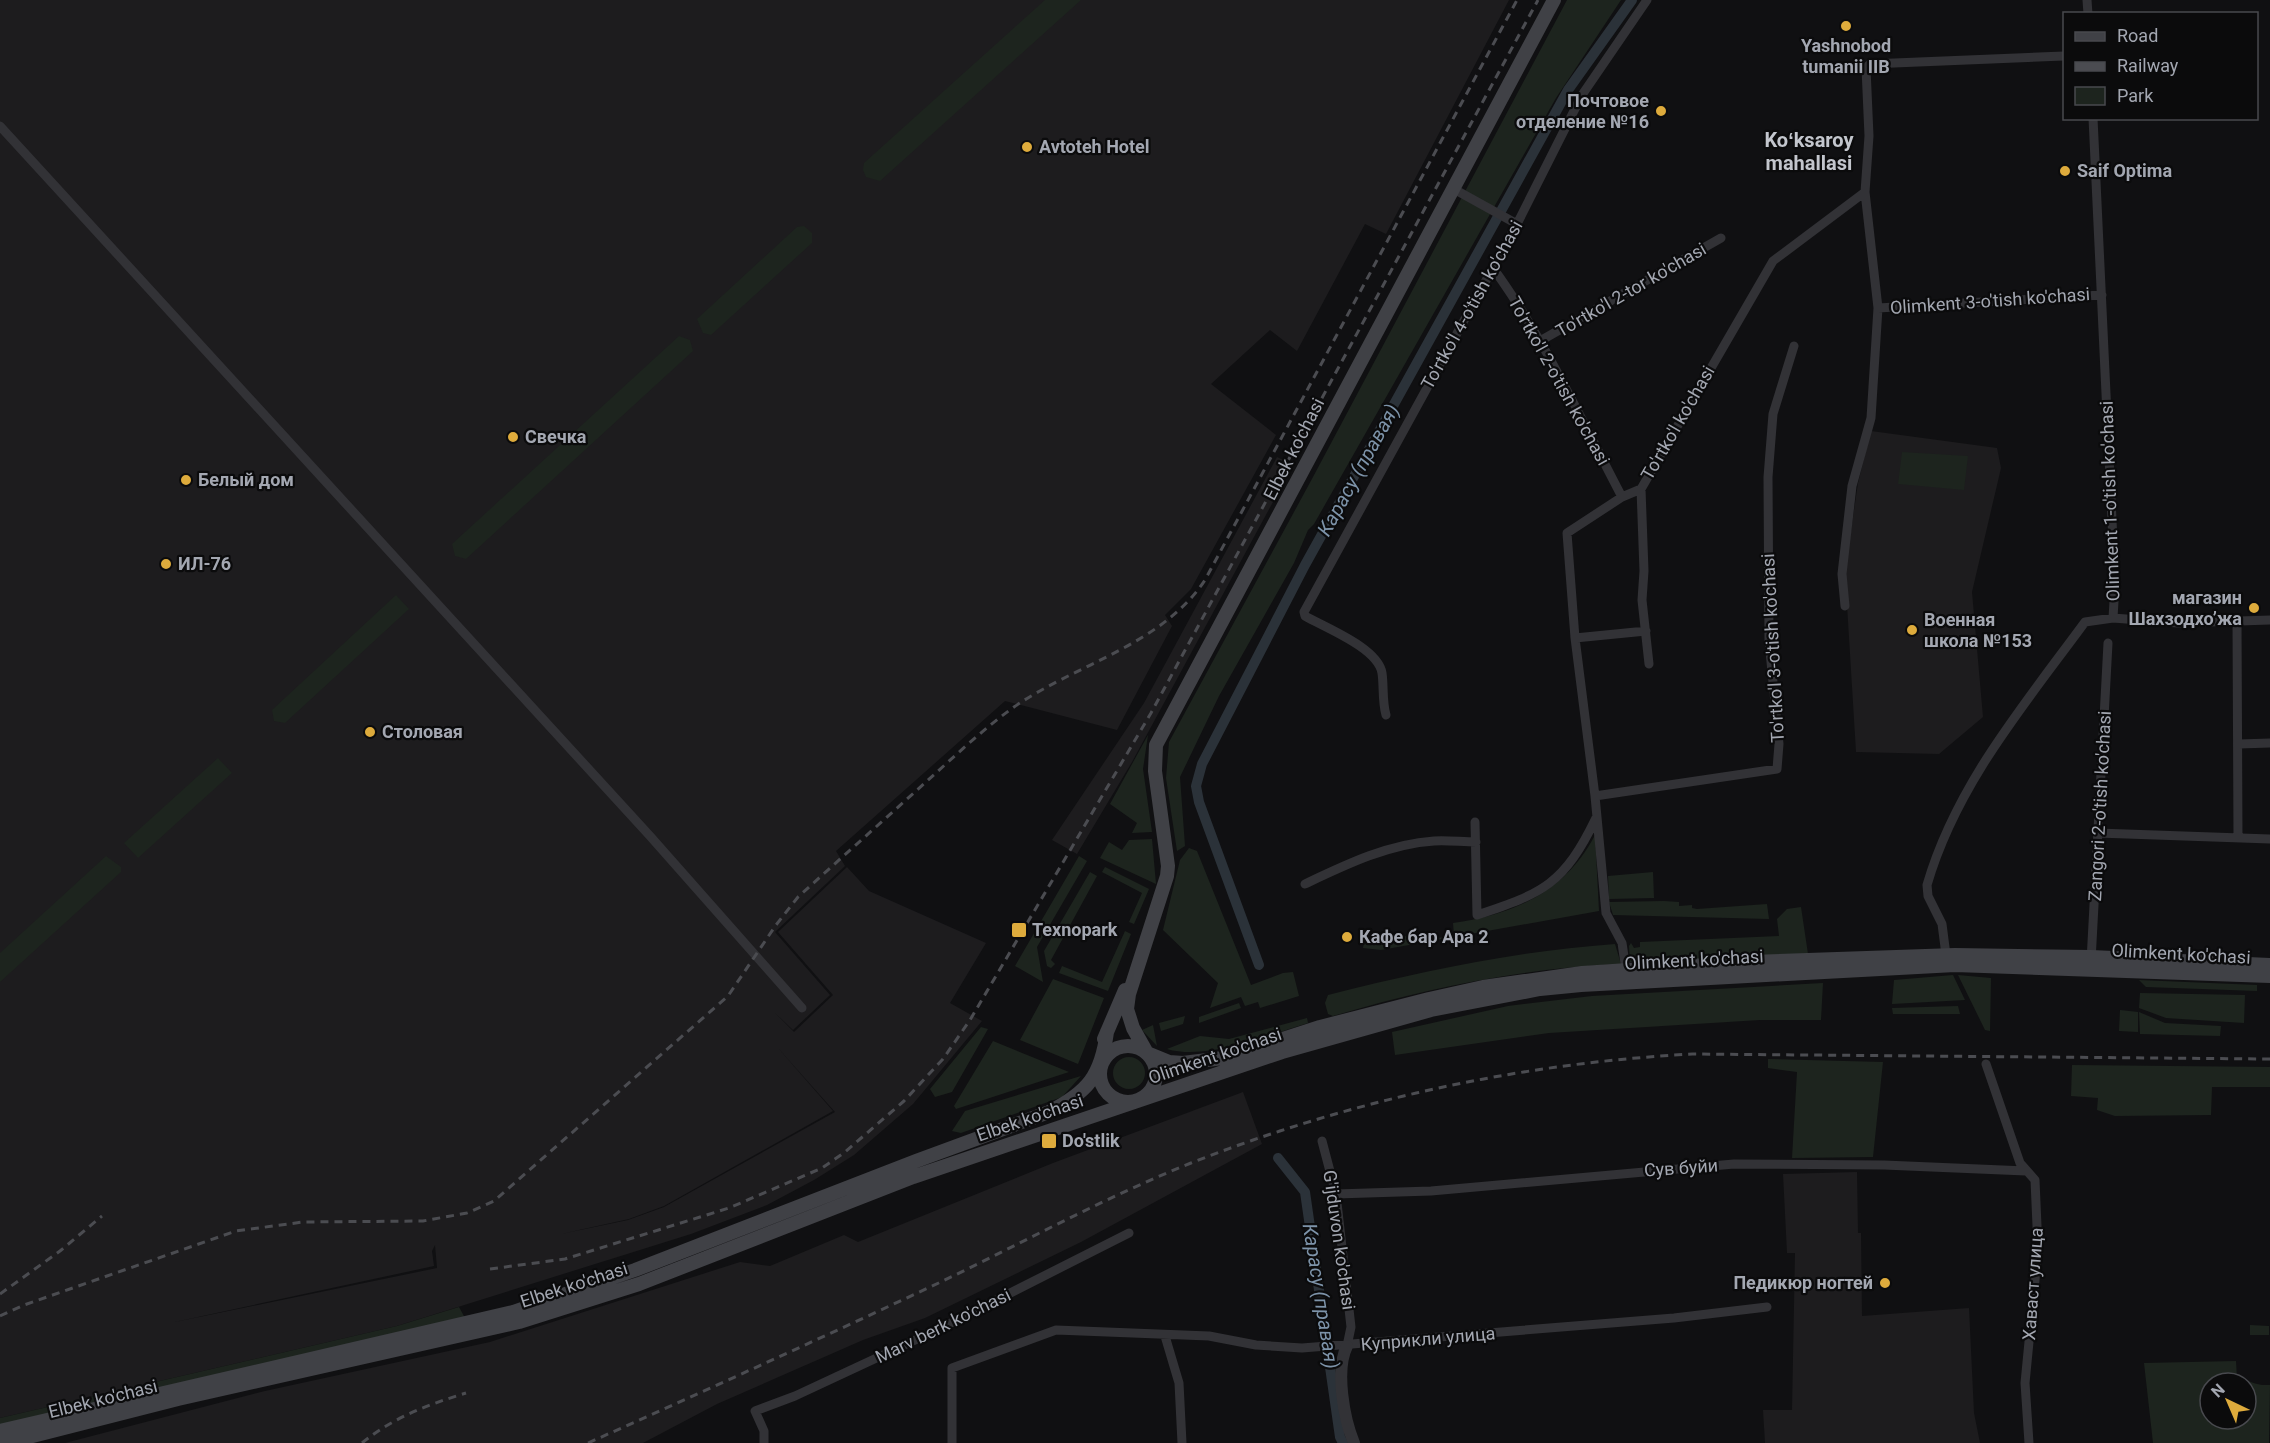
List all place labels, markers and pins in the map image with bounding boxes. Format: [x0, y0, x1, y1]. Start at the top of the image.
marker: Yashnobod tumanii IIB [1839, 19, 1853, 33]
place label: Yashnobod tumanii IIB [1801, 35, 1891, 77]
place label: Почтовое отделение №16 [1516, 90, 1649, 132]
marker: Почтовое отделение №16 [1654, 104, 1668, 118]
place label: Avtoteh Hotel [1039, 136, 1150, 157]
marker: Avtoteh Hotel [1020, 140, 1034, 154]
place label: Saif Optima [2077, 160, 2172, 181]
marker: Saif Optima [2058, 164, 2072, 178]
place label: Свечка [525, 426, 587, 447]
marker: Свечка [506, 430, 520, 444]
place label: Белый дом [198, 469, 294, 490]
marker: Белый дом [179, 473, 193, 487]
place label: ИЛ-76 [178, 553, 231, 574]
marker: ИЛ-76 [159, 557, 173, 571]
place label: магазин Шахзодхо’жа [2128, 587, 2242, 629]
marker: магазин Шахзодхо’жа [2247, 601, 2261, 615]
place label: Военная школа №153 [1924, 609, 2032, 651]
marker: Военная школа №153 [1905, 623, 1919, 637]
place label: Столовая [382, 721, 463, 742]
marker: Столовая [363, 725, 377, 739]
place label: Texnopark [1032, 919, 1118, 940]
marker: Texnopark [1010, 921, 1028, 939]
place label: Кафе бар Ара 2 [1359, 926, 1489, 947]
marker: Кафе бар Ара 2 [1340, 930, 1354, 944]
place label: Do'stlik [1062, 1130, 1120, 1151]
marker: Do'stlik [1040, 1132, 1058, 1150]
place label: Педикюр ногтей [1733, 1272, 1873, 1293]
marker: Педикюр ногтей [1878, 1276, 1892, 1290]

